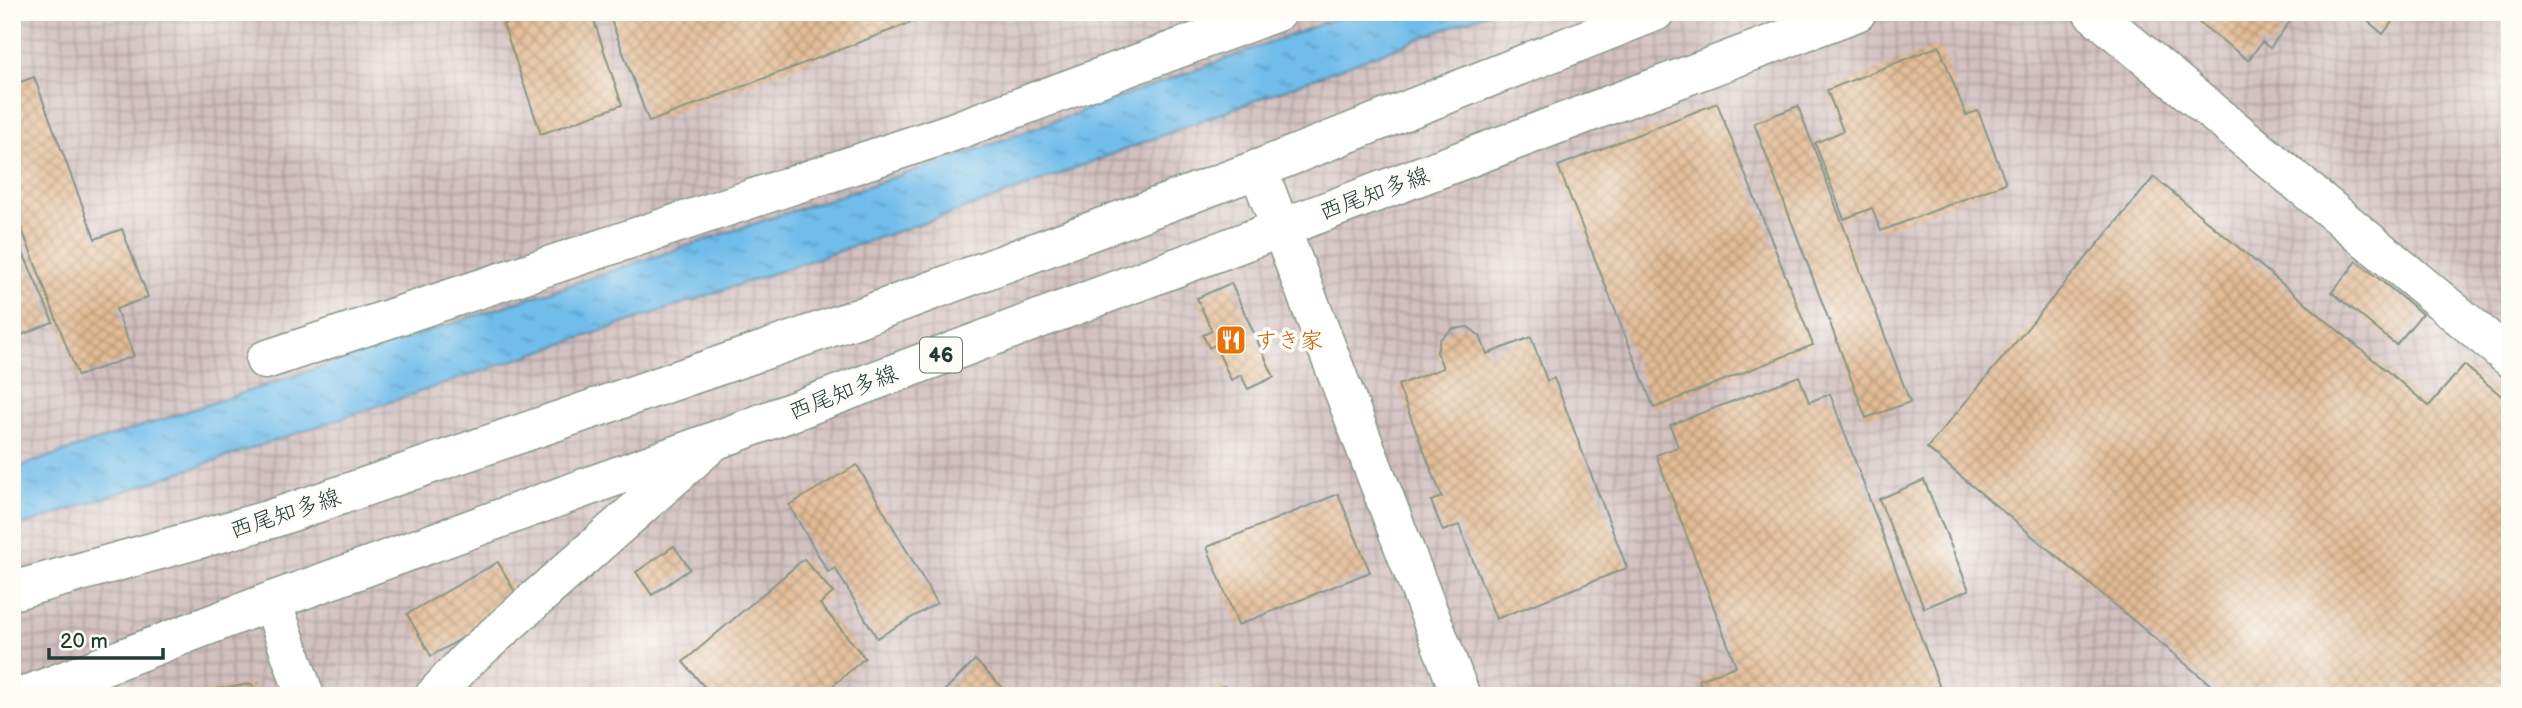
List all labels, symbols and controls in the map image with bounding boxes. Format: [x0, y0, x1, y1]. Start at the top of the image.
street label: 西尾知多線 [1316, 161, 1433, 227]
restaurant icon: すき家 [1214, 323, 1248, 357]
place label: すき家 [1254, 327, 1323, 355]
road number: 46 [920, 338, 962, 372]
street label: 西尾知多線 [785, 359, 902, 427]
street label: 西尾知多線 [226, 483, 344, 545]
scale bar [49, 617, 163, 661]
text: 20 m [60, 629, 108, 654]

